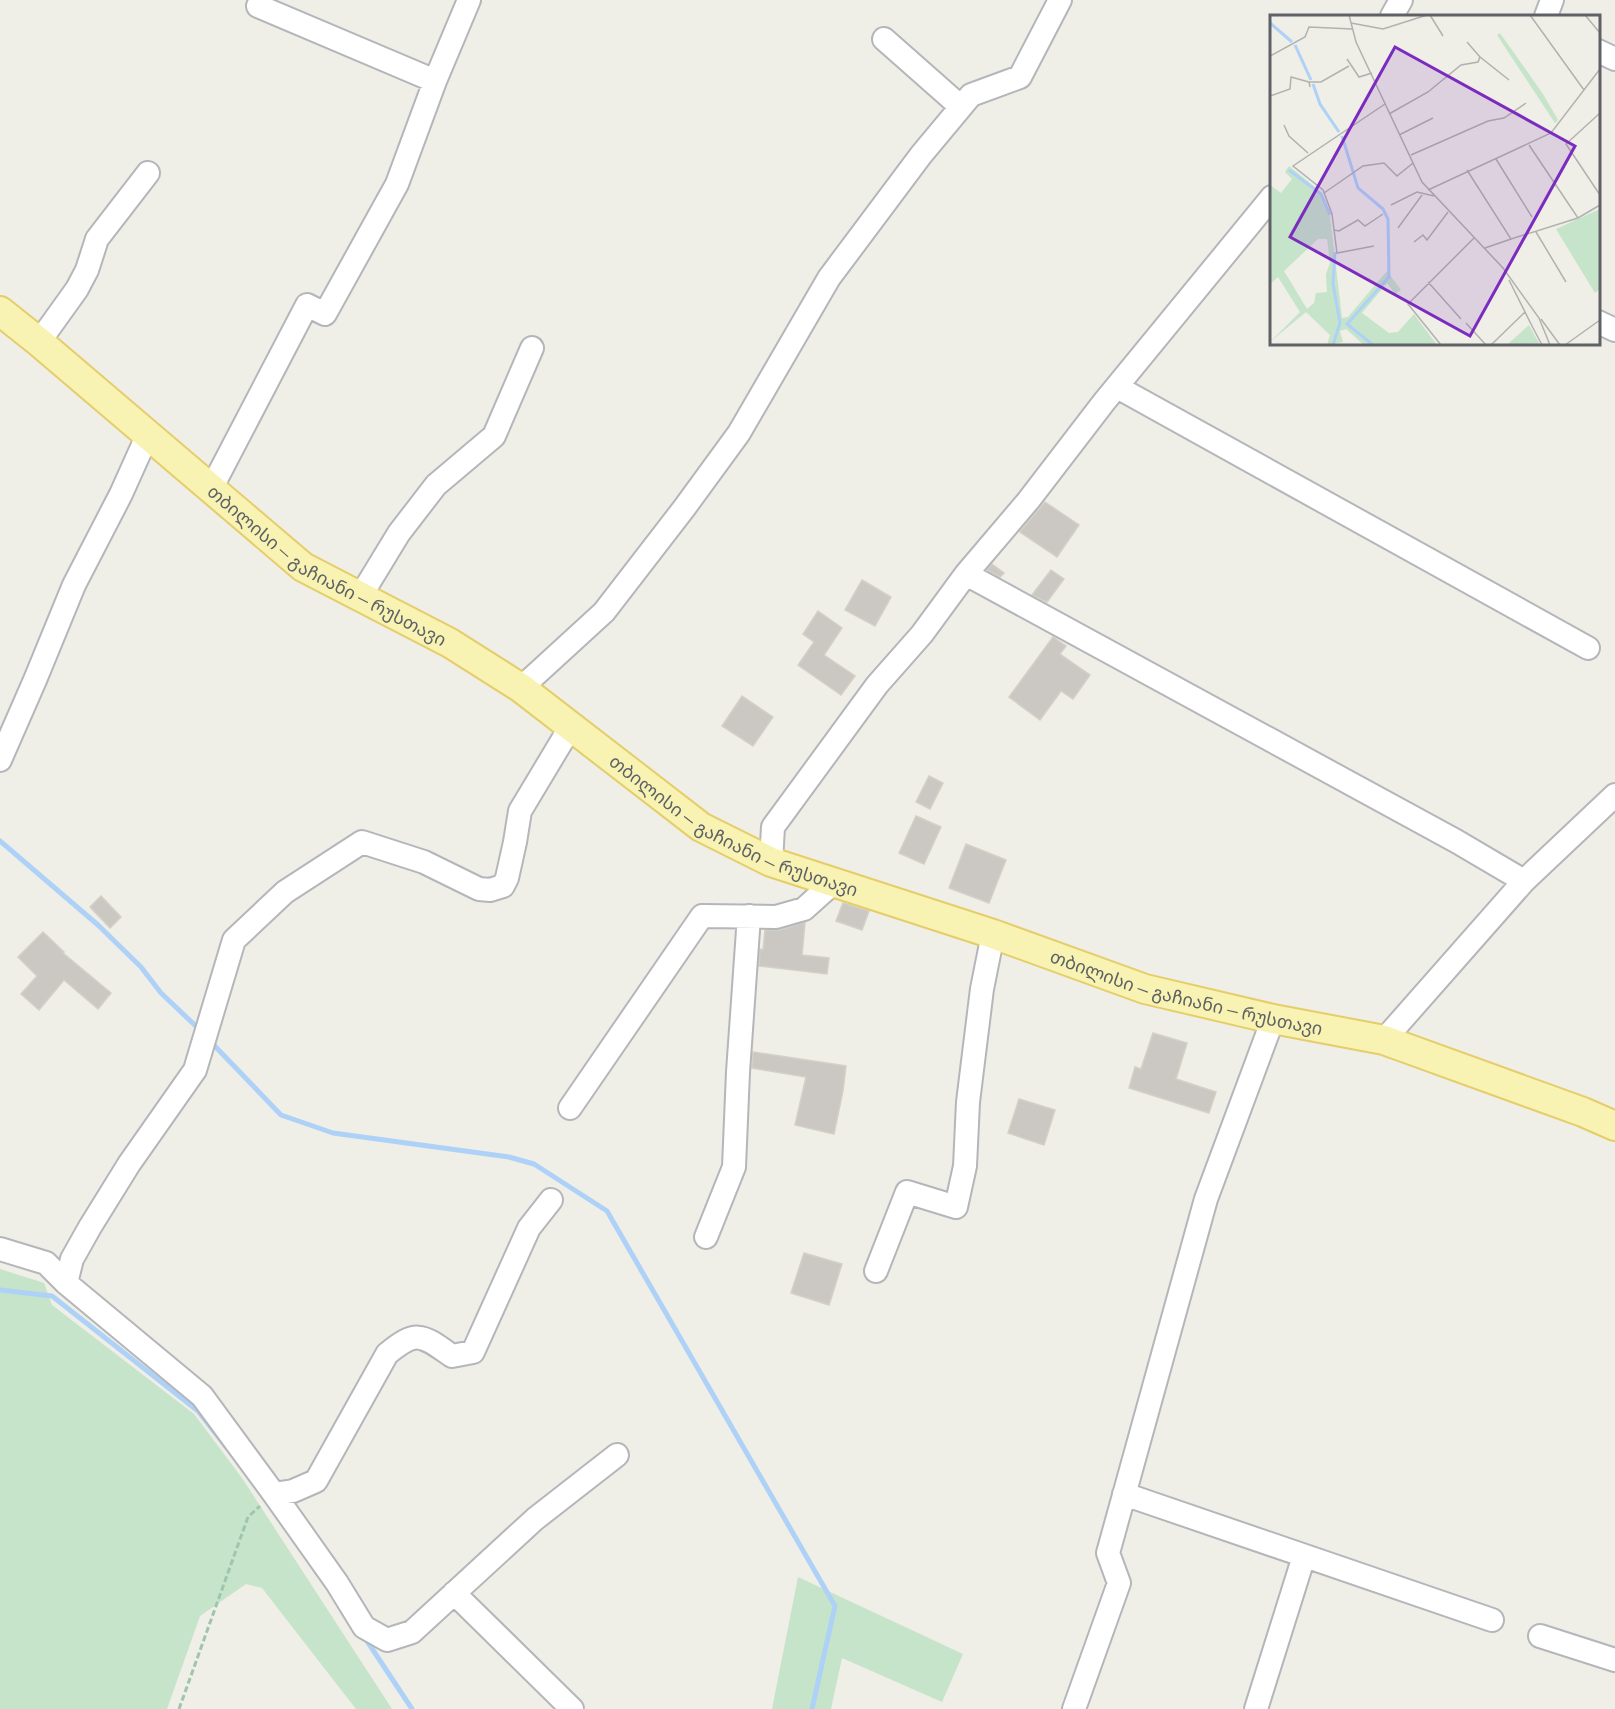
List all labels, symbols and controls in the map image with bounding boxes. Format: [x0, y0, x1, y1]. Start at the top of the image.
inset map [1270, 15, 1600, 345]
street label: თბილისი — გაჩიანი — რუსთავი [203, 480, 450, 650]
street label: თბილისი — გაჩიანი — რუსთავი [605, 750, 861, 901]
street label: თბილისი — გაჩიანი — რუსთავი [1047, 945, 1325, 1039]

